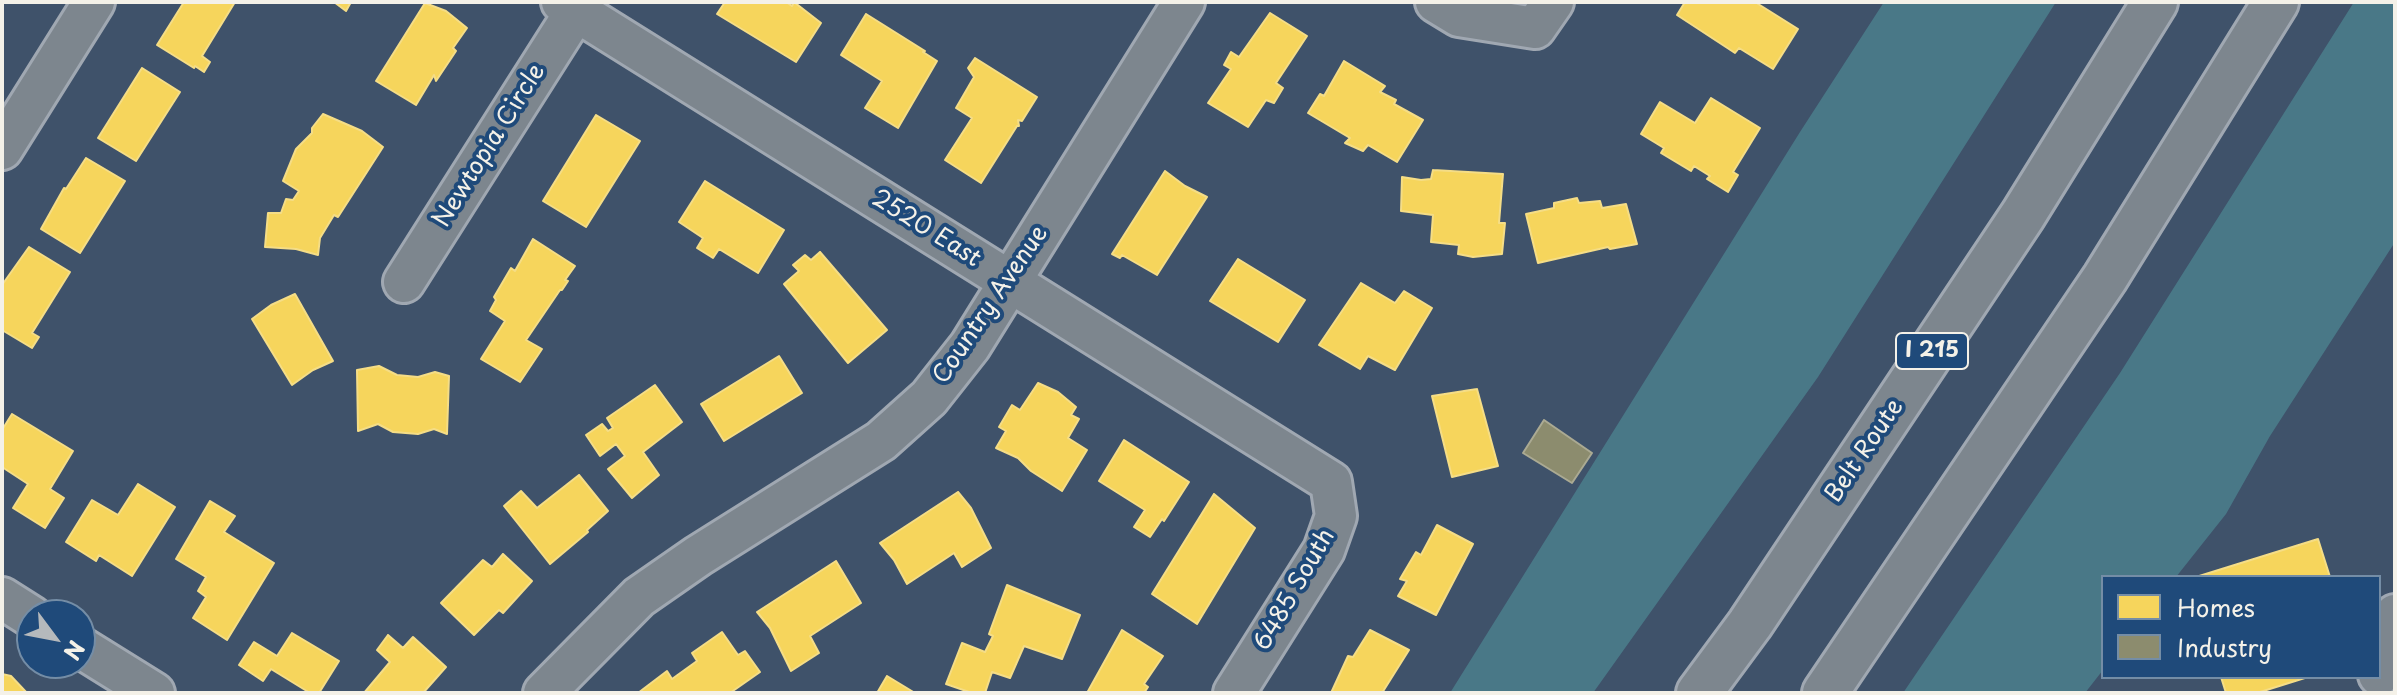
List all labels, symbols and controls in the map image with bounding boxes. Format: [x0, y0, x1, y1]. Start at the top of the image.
street label: Newtopia Circle [428, 59, 552, 233]
street label: 2520 East [866, 184, 986, 274]
street label: Country Avenue [927, 220, 1055, 390]
road number: I 215 [1896, 333, 1968, 369]
street label: Belt Route [1820, 394, 1910, 508]
street label: 6485 South [1249, 524, 1341, 656]
legend [2101, 575, 2381, 679]
text: Homes [2177, 589, 2255, 625]
north arrow [16, 599, 96, 679]
text: Industry [2177, 629, 2272, 665]
text: N [56, 635, 94, 667]

